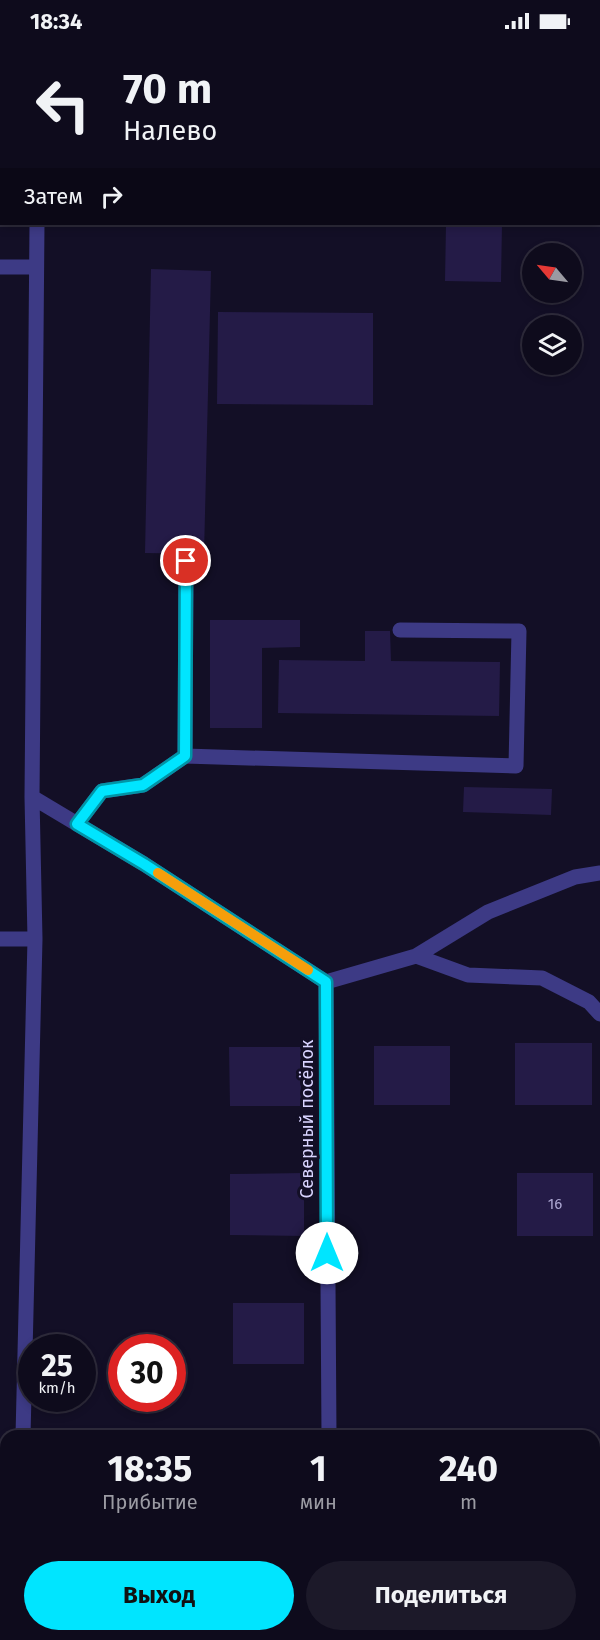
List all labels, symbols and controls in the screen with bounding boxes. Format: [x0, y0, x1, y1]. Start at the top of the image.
text: 18:34 [30, 8, 82, 35]
text: 70 m [123, 64, 212, 114]
icon: left [24, 66, 102, 144]
text: Налево [123, 115, 217, 147]
icon: right [95, 180, 128, 213]
text: Затем [24, 183, 83, 210]
north arrow [522, 243, 582, 303]
map controls [522, 243, 582, 375]
button: layers [522, 315, 582, 375]
pin [160, 535, 211, 586]
icon: arrive [169, 544, 202, 577]
street label: Северный посёлок [296, 1039, 318, 1198]
house number: 16 [548, 1195, 562, 1213]
position arrow [295, 1221, 359, 1285]
speed limit sign: 30 [108, 1334, 186, 1412]
text: 25 [41, 1348, 73, 1384]
text: km/h [38, 1379, 76, 1397]
text: 18:35 [107, 1447, 192, 1491]
text: 1 [310, 1447, 327, 1491]
text: 240 [439, 1447, 498, 1491]
text: Прибытие [102, 1490, 198, 1514]
text: мин [300, 1490, 337, 1514]
text: m [460, 1490, 477, 1514]
button: Выход [24, 1561, 294, 1630]
button: Поделиться [306, 1561, 576, 1630]

